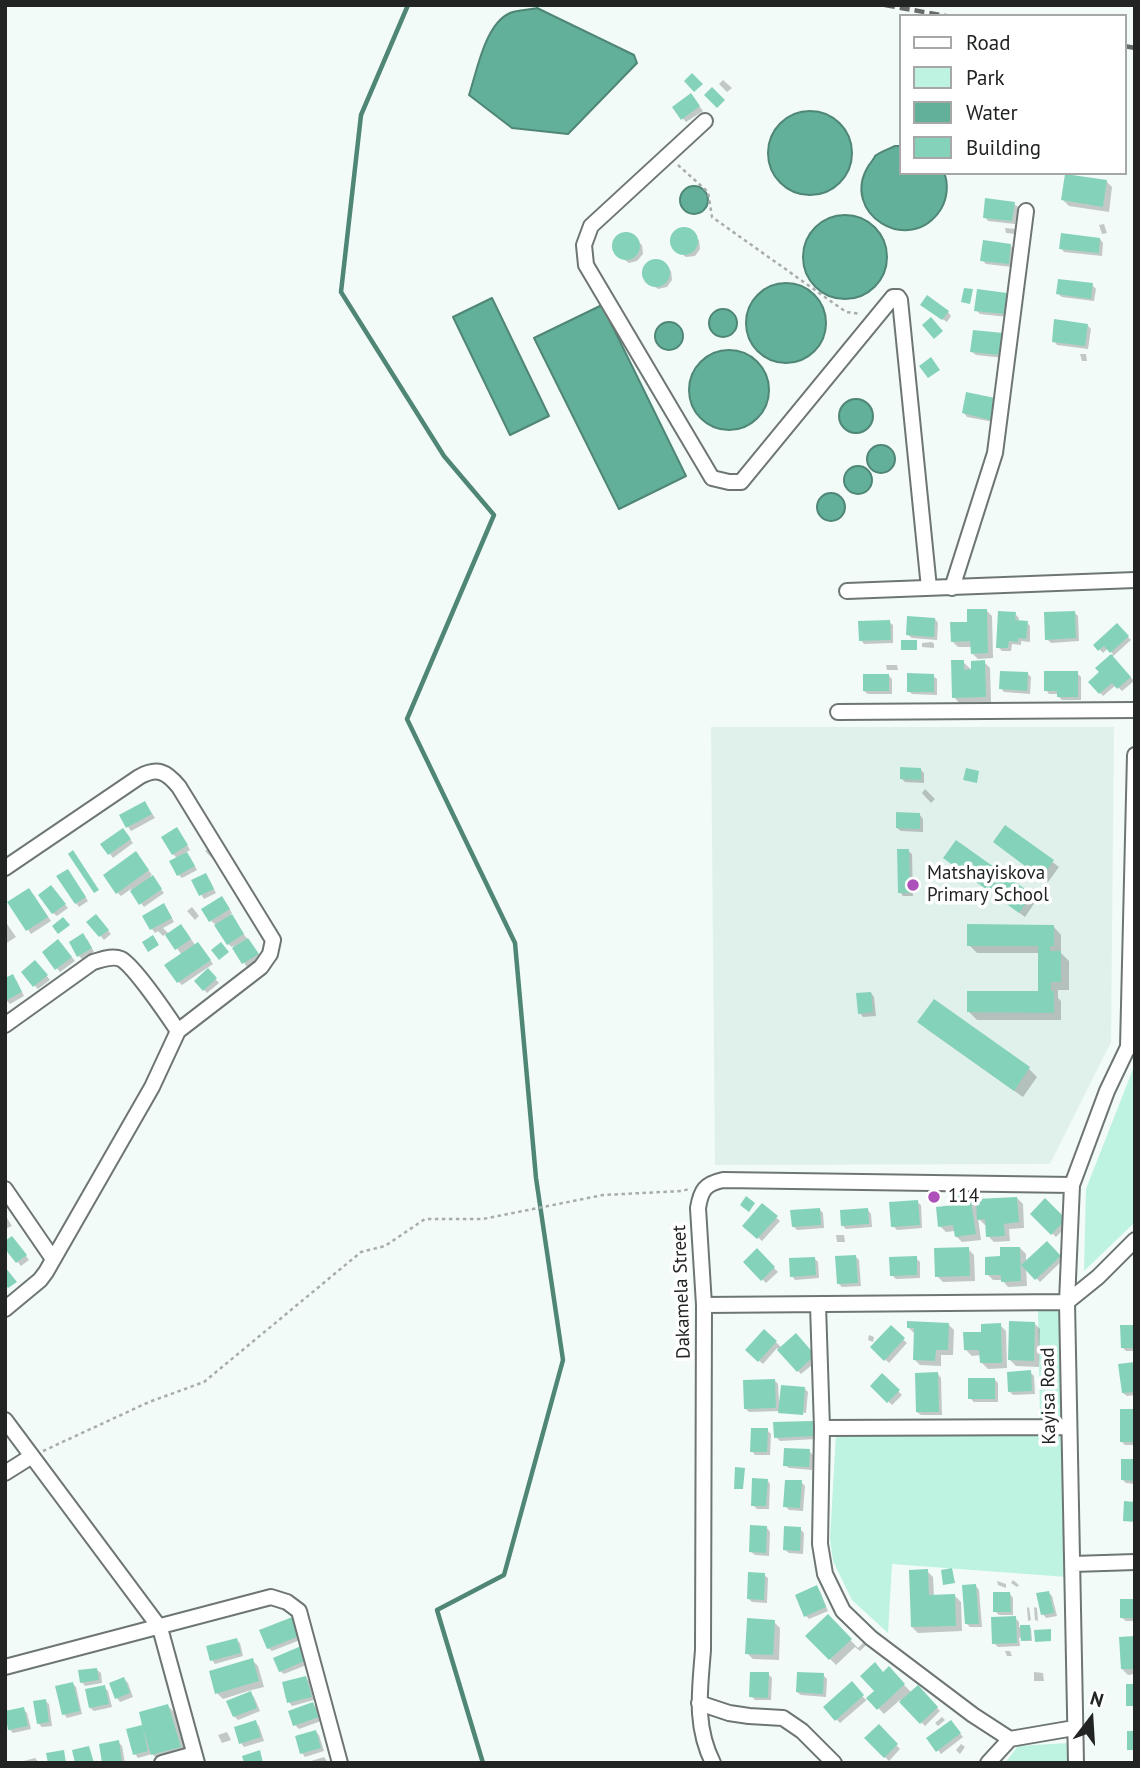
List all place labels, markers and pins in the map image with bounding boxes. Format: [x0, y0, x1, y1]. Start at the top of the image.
place label: Matshayiskova Primary School [927, 863, 1049, 907]
marker: Matshayiskova Primary School [905, 877, 921, 893]
place label: 114 [948, 1186, 979, 1208]
marker: 114 [926, 1189, 942, 1205]

